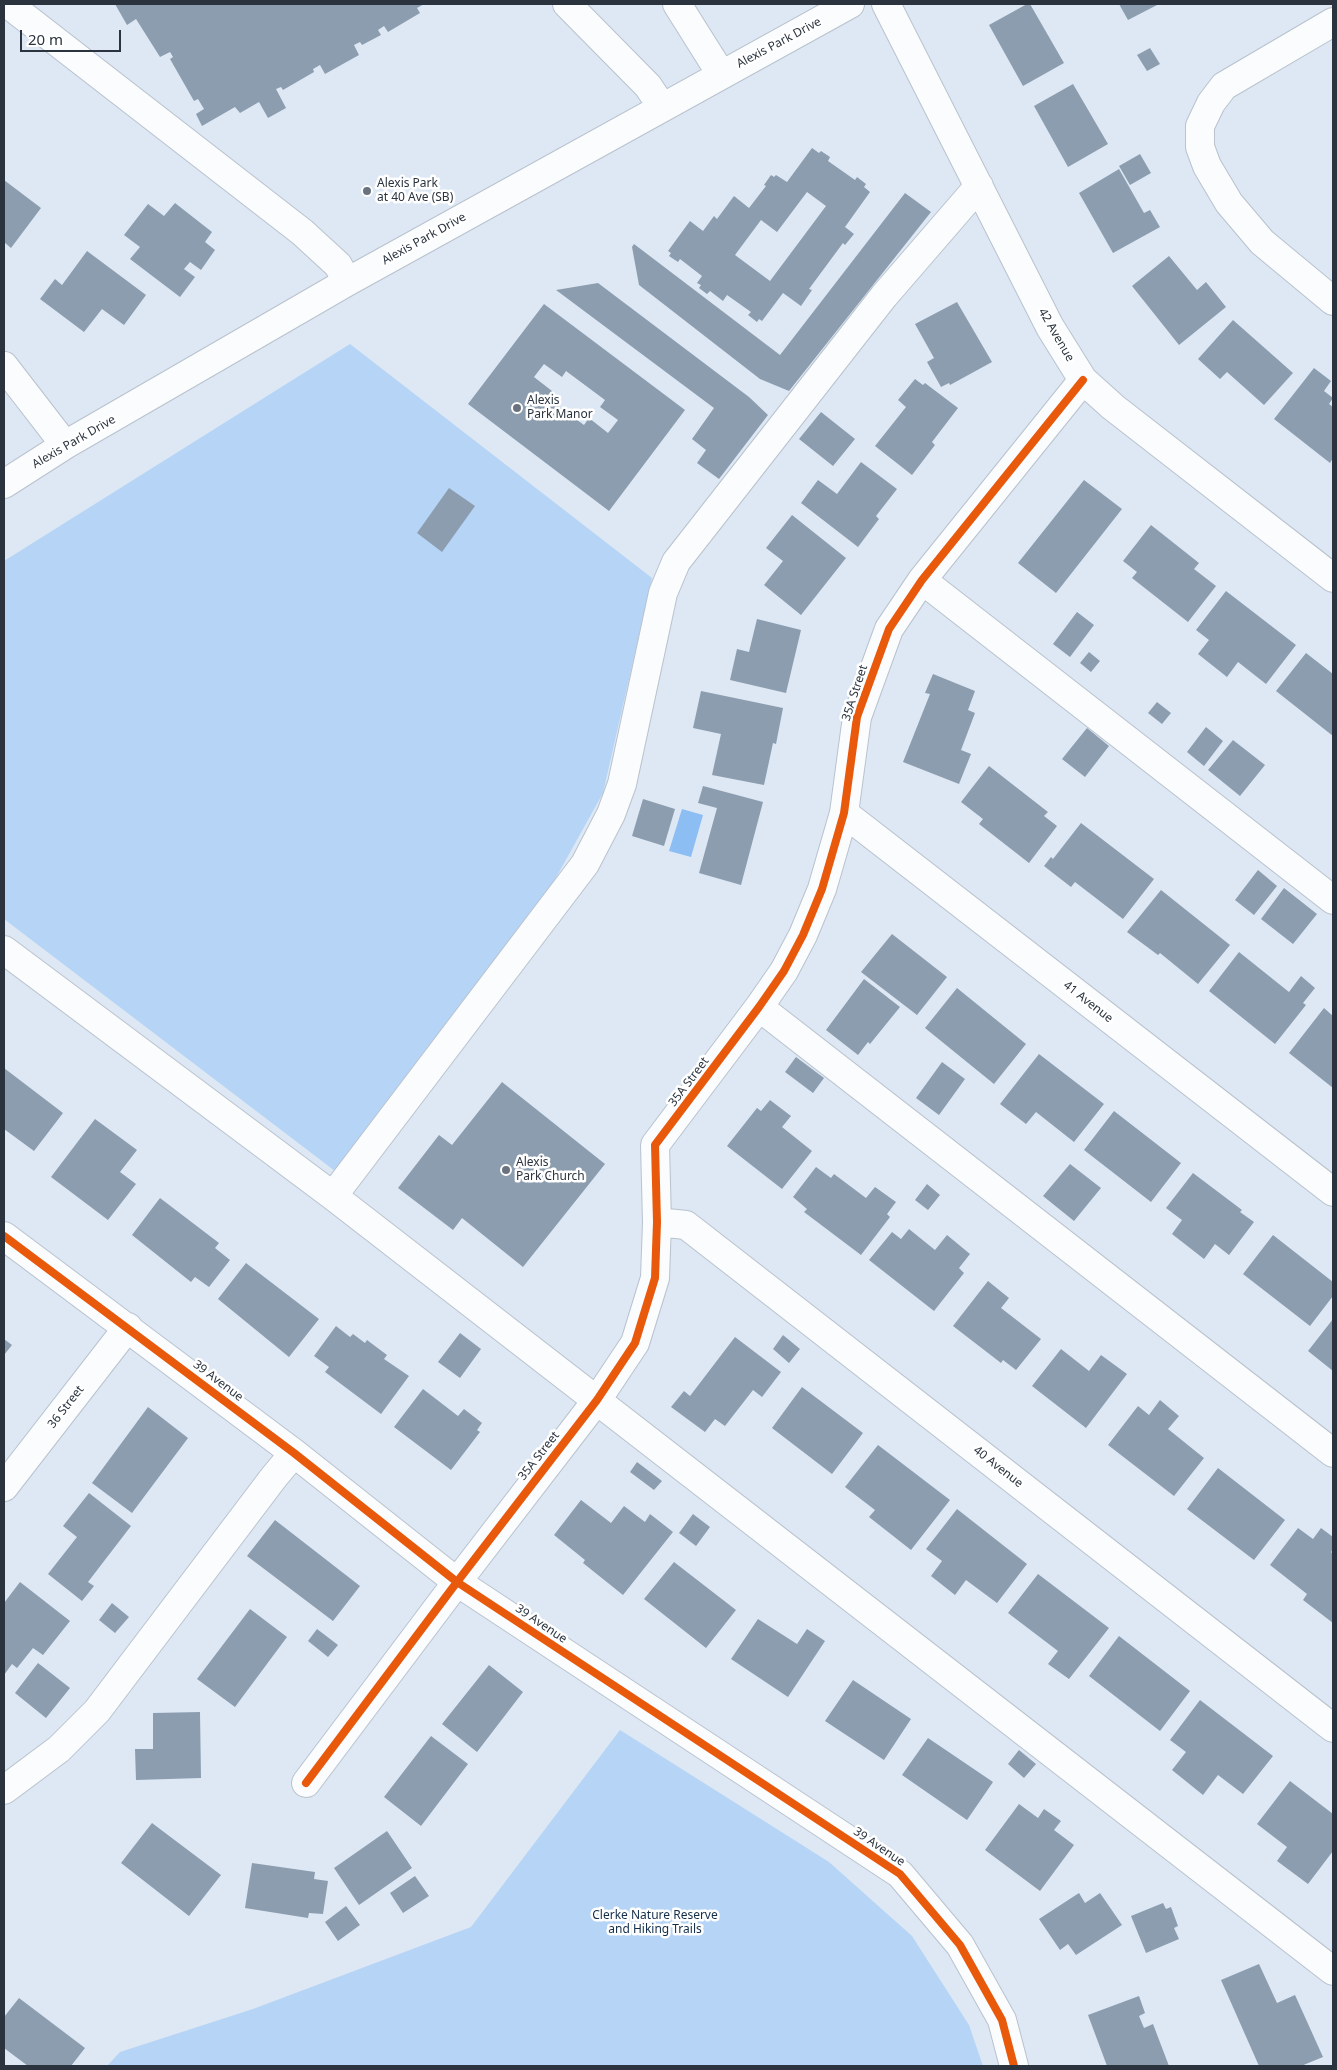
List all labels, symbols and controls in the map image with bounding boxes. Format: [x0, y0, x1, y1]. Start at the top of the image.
street label: Alexis Park Drive [734, 15, 824, 71]
scale bar [22, 20, 124, 52]
text: 20 m [28, 29, 63, 49]
place label: Alexis Park at 40 Ave (SB) [377, 177, 453, 205]
marker: Alexis Park at 40 Ave (SB) [361, 185, 373, 197]
street label: Alexis Park Drive [380, 210, 468, 268]
street label: 42 Avenue [1035, 306, 1077, 364]
place label: Alexis Park Manor [527, 394, 593, 422]
marker: Alexis Park Manor [511, 402, 523, 414]
street label: Alexis Park Drive [30, 412, 118, 472]
street label: 35A Street [839, 663, 871, 723]
street label: 41 Avenue [1060, 978, 1116, 1026]
street label: 35A Street [666, 1054, 712, 1110]
place label: Alexis Park Church [516, 1156, 585, 1184]
marker: Alexis Park Church [500, 1164, 512, 1176]
street label: 39 Avenue [190, 1358, 246, 1404]
street label: 36 Street [45, 1383, 87, 1431]
street label: 35A Street [515, 1429, 563, 1483]
street label: 40 Avenue [970, 1443, 1026, 1491]
street label: 39 Avenue [513, 1602, 569, 1646]
street label: 39 Avenue [851, 1825, 907, 1869]
park label: Clerke Nature Reserve and Hiking Trails [592, 1909, 718, 1937]

